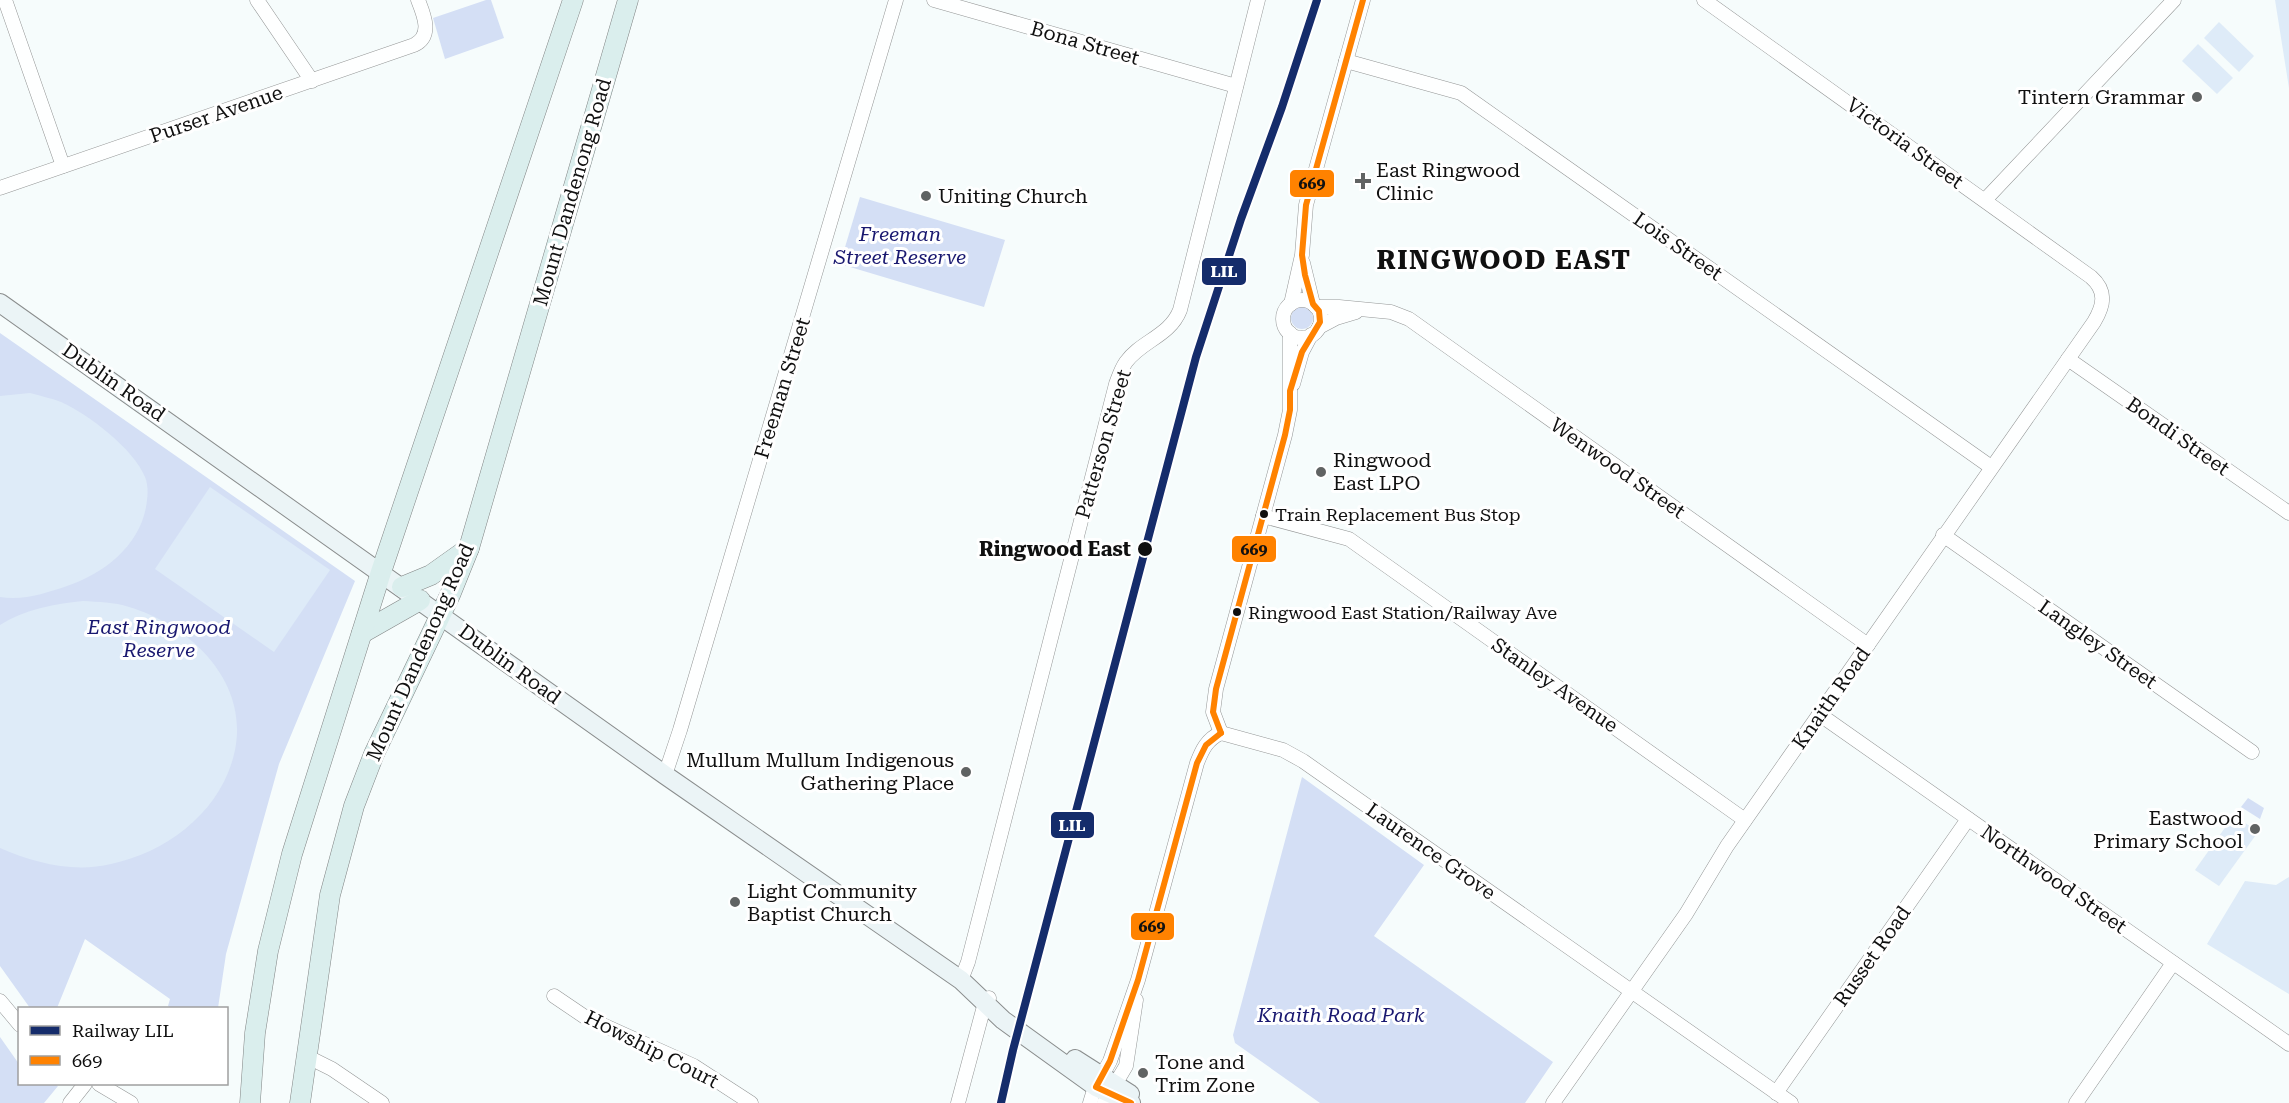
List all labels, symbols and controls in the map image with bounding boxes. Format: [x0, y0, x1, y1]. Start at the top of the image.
street label: Bona Street [1028, 16, 1143, 70]
street label: Mount Dandenong Road [528, 75, 616, 309]
street label: Purser Avenue [146, 80, 286, 148]
place label: Tintern Grammar [2018, 85, 2185, 109]
marker: Tintern Grammar [2190, 90, 2204, 104]
street label: Victoria Street [1842, 92, 1969, 194]
place label: East Ringwood Clinic [1376, 158, 1520, 205]
line badge: 669 [1289, 169, 1335, 198]
marker: East Ringwood Clinic [1354, 172, 1372, 190]
text: 669 [1299, 174, 1325, 193]
place label: Uniting Church [938, 184, 1088, 208]
marker: Uniting Church [919, 189, 933, 203]
street label: Lois Street [1629, 207, 1728, 286]
park label: Freeman Street Reserve [833, 222, 966, 269]
district label: RINGWOOD EAST [1376, 245, 1632, 275]
line badge: LIL [1201, 257, 1247, 286]
text: LIL [1211, 262, 1237, 281]
street label: Freeman Street [749, 314, 815, 461]
street label: Dublin Road [58, 338, 170, 426]
street label: Patterson Street [1070, 366, 1136, 521]
street label: Bondi Street [2122, 392, 2235, 481]
street label: Wenwood Street [1546, 413, 1690, 524]
place label: Ringwood East LPO [1333, 448, 1431, 495]
marker: Ringwood East LPO [1314, 465, 1328, 479]
place label: Train Replacement Bus Stop [1275, 504, 1521, 525]
marker: Train Replacement Bus Stop [1258, 508, 1270, 520]
line badge: 669 [1231, 535, 1277, 563]
place label: Ringwood East [979, 537, 1131, 561]
street label: Mount Dandenong Road [361, 539, 479, 765]
marker: Ringwood East [1136, 540, 1154, 558]
text: 669 [1241, 540, 1267, 559]
street label: Langley Street [2034, 594, 2162, 694]
place label: Ringwood East Station/Railway Ave [1248, 602, 1557, 623]
marker: Ringwood East Station/Railway Ave [1231, 606, 1243, 618]
park label: East Ringwood Reserve [86, 615, 231, 662]
street label: Dublin Road [454, 619, 566, 709]
street label: Stanley Avenue [1487, 633, 1623, 737]
street label: Knaith Road [1787, 642, 1875, 754]
place label: Mullum Mullum Indigenous Gathering Place [686, 748, 954, 795]
marker: Mullum Mullum Indigenous Gathering Place [959, 765, 973, 779]
street label: Laurence Grove [1362, 797, 1500, 905]
place label: Eastwood Primary School [2093, 806, 2243, 853]
line badge: LIL [1050, 811, 1095, 839]
text: LIL [1059, 816, 1085, 835]
street label: Northwood Street [1976, 820, 2132, 939]
marker: Eastwood Primary School [2248, 822, 2262, 836]
place label: Light Community Baptist Church [747, 879, 917, 926]
marker: Light Community Baptist Church [728, 895, 742, 909]
street label: Russet Road [1828, 901, 1916, 1011]
line badge: 669 [1130, 912, 1175, 941]
text: 669 [1139, 917, 1165, 936]
park label: Knaith Road Park [1256, 1003, 1425, 1027]
street label: Howship Court [581, 1005, 723, 1093]
legend [18, 1007, 228, 1085]
text: Railway LIL [72, 1020, 174, 1041]
text: 669 [72, 1050, 102, 1071]
place label: Tone and Trim Zone [1155, 1050, 1255, 1097]
marker: Tone and Trim Zone [1136, 1066, 1150, 1080]

